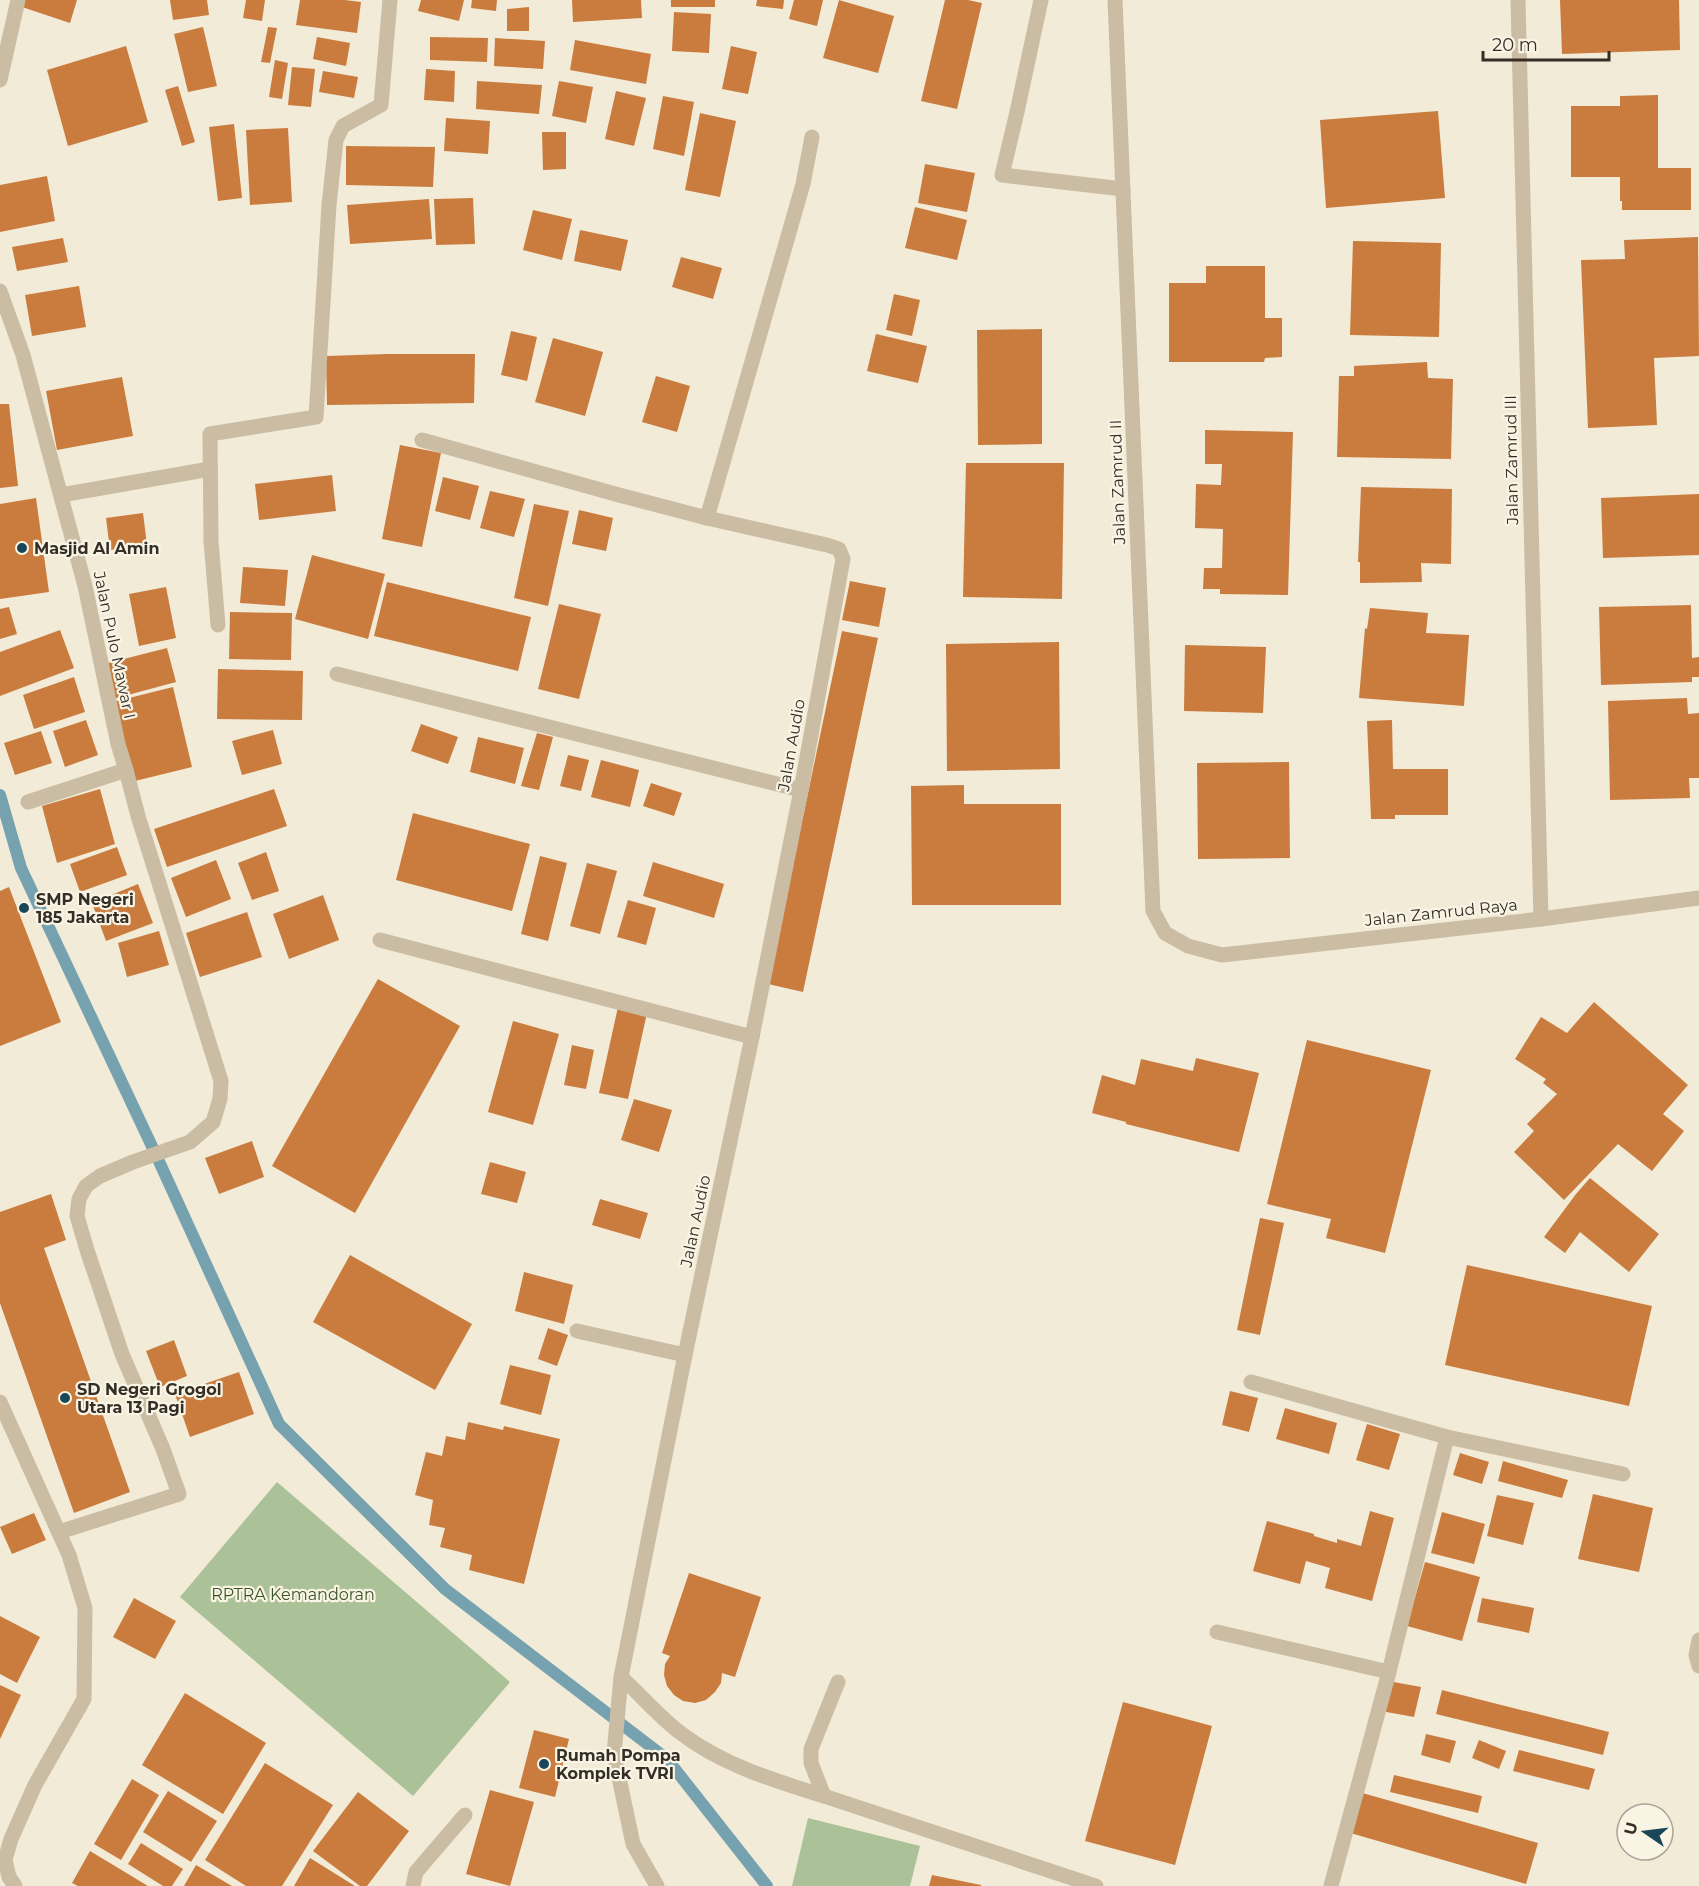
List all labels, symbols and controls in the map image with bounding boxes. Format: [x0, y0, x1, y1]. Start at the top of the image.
scale bar [1483, 24, 1609, 62]
text: 20 m [1492, 34, 1538, 56]
street label: Jalan Zamrud III [1501, 395, 1522, 526]
street label: Jalan Zamrud II [1106, 419, 1129, 546]
place label: Masjid Al Amin [34, 539, 160, 558]
marker: Masjid Al Amin [15, 541, 29, 555]
street label: Jalan Pulo Mawar I [89, 569, 139, 721]
street label: Jalan Audio [774, 697, 809, 794]
place label: SMP Negeri 185 Jakarta [36, 890, 134, 927]
street label: Jalan Zamrud Raya [1363, 895, 1518, 930]
marker: SMP Negeri 185 Jakarta [17, 901, 31, 915]
street label: Jalan Audio [676, 1173, 714, 1270]
place label: SD Negeri Grogol Utara 13 Pagi [77, 1380, 222, 1417]
marker: SD Negeri Grogol Utara 13 Pagi [58, 1391, 72, 1405]
park label: RPTRA Kemandoran [211, 1585, 375, 1604]
place label: Rumah Pompa Komplek TVRI [556, 1746, 681, 1783]
marker: Rumah Pompa Komplek TVRI [537, 1757, 551, 1771]
north arrow [1615, 1802, 1675, 1862]
text: U [1620, 1820, 1642, 1837]

